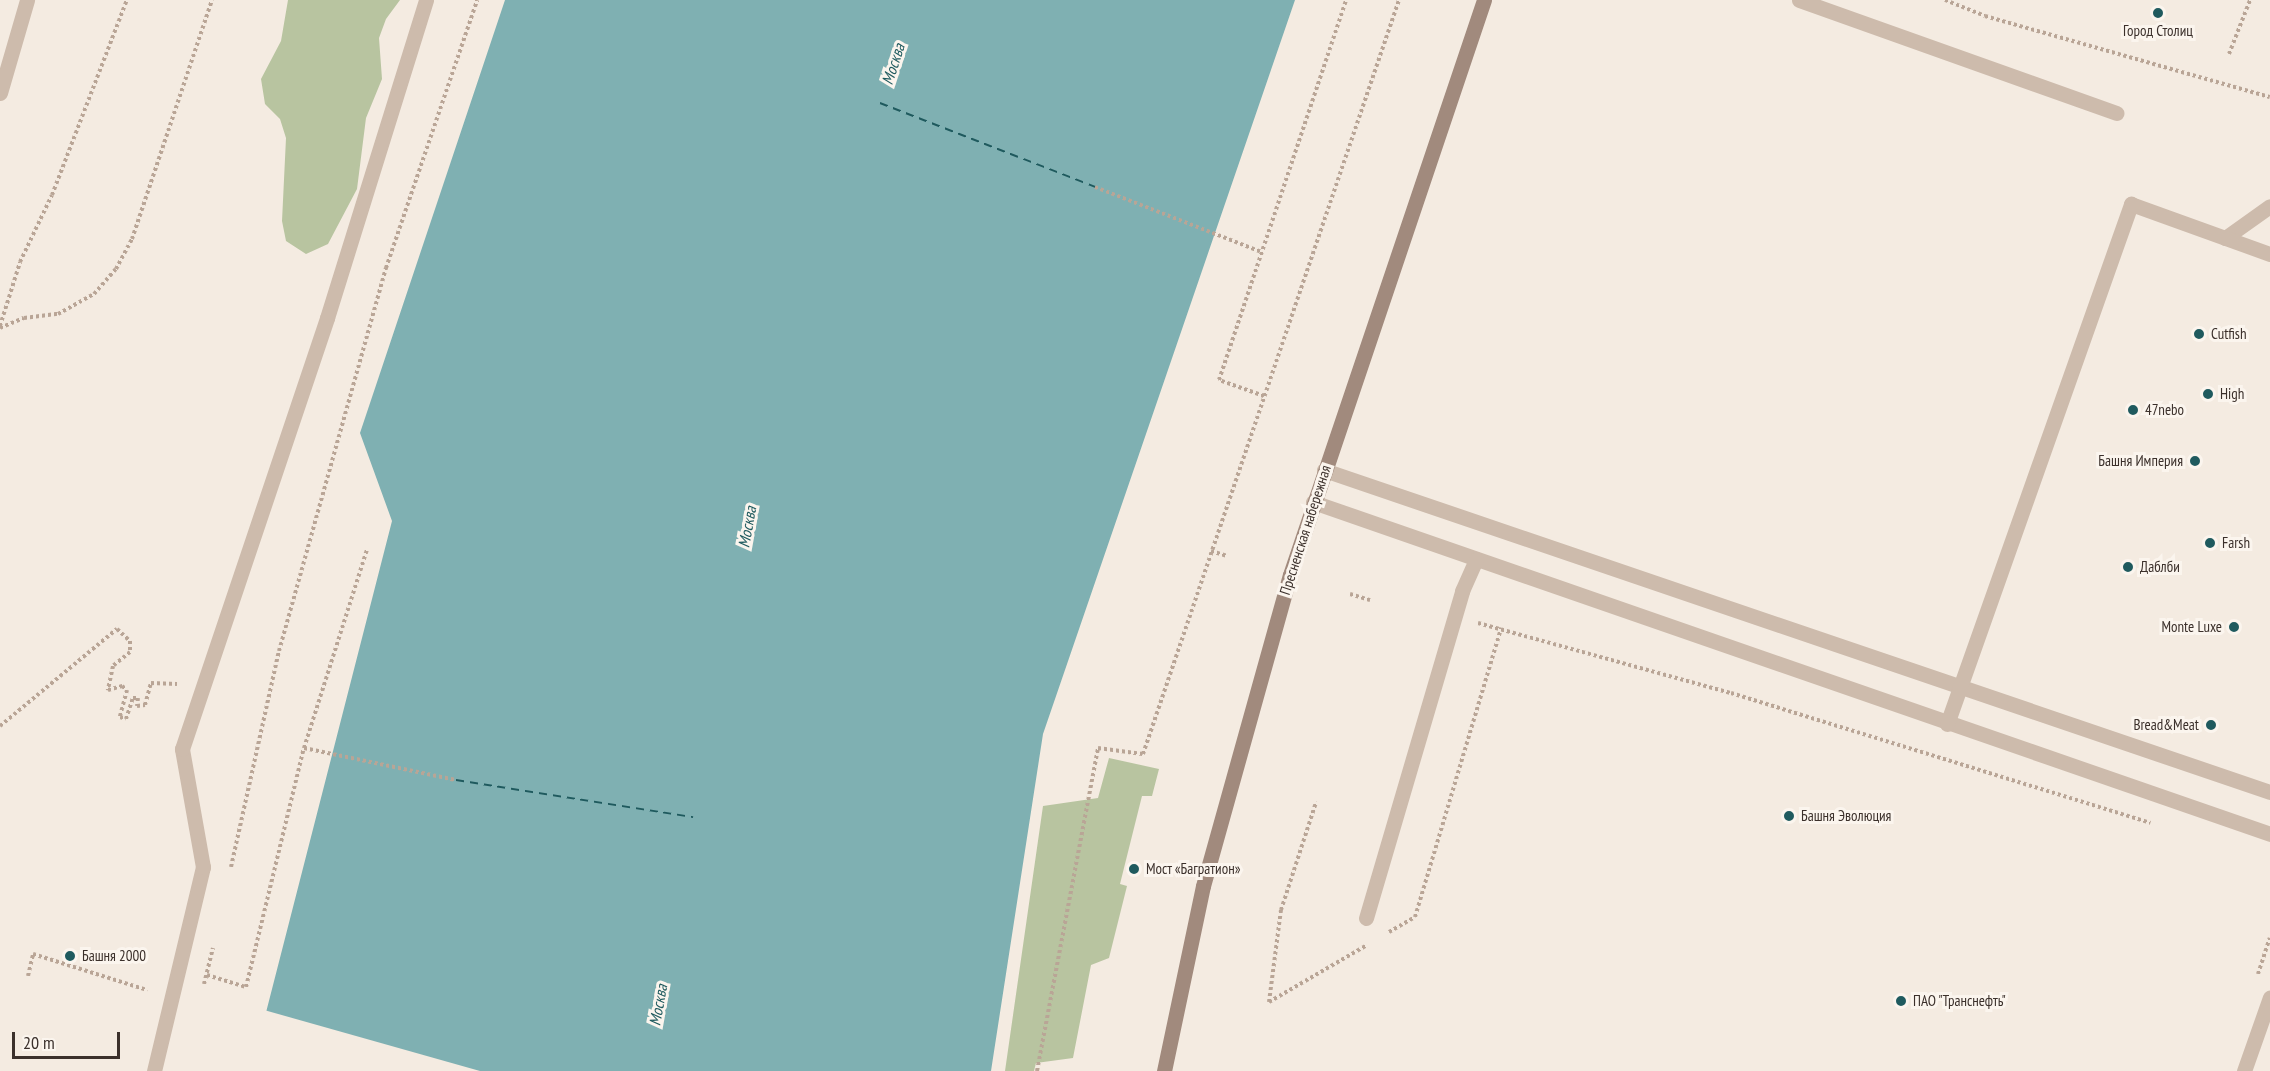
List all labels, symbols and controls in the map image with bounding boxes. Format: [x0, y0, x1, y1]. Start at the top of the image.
marker: Город Столиц [2151, 6, 2165, 20]
place label: Город Столиц [2123, 22, 2193, 40]
water label: Москва [877, 41, 909, 87]
place label: Cutfish [2211, 325, 2247, 343]
marker: Cutfish [2192, 327, 2206, 341]
place label: High [2220, 385, 2244, 403]
marker: High [2201, 387, 2215, 401]
place label: 47nebo [2145, 401, 2184, 419]
marker: 47nebo [2126, 403, 2140, 417]
place label: Башня Империя [2098, 452, 2183, 470]
marker: Башня Империя [2188, 454, 2202, 468]
street label: Пресненская набережная [1276, 463, 1334, 597]
water label: Москва [734, 505, 760, 549]
place label: Farsh [2222, 534, 2250, 552]
marker: Farsh [2203, 536, 2217, 550]
place label: Даблби [2140, 558, 2180, 576]
marker: Даблби [2121, 560, 2135, 574]
place label: Monte Luxe [2161, 618, 2222, 636]
marker: Monte Luxe [2227, 620, 2241, 634]
place label: Bread&Meat [2133, 716, 2199, 734]
marker: Bread&Meat [2204, 718, 2218, 732]
place label: Башня Эволюция [1801, 807, 1891, 825]
marker: Башня Эволюция [1782, 809, 1796, 823]
place label: Мост «Багратион» [1146, 860, 1241, 878]
marker: Мост «Багратион» [1127, 862, 1141, 876]
place label: Башня 2000 [82, 947, 146, 965]
marker: Башня 2000 [63, 949, 77, 963]
water label: Москва [645, 983, 671, 1027]
place label: ПАО "Транснефть" [1913, 992, 2007, 1010]
marker: ПАО "Транснефть" [1894, 994, 1908, 1008]
scale bar [15, 1020, 123, 1058]
text: 20 m [23, 1031, 55, 1054]

